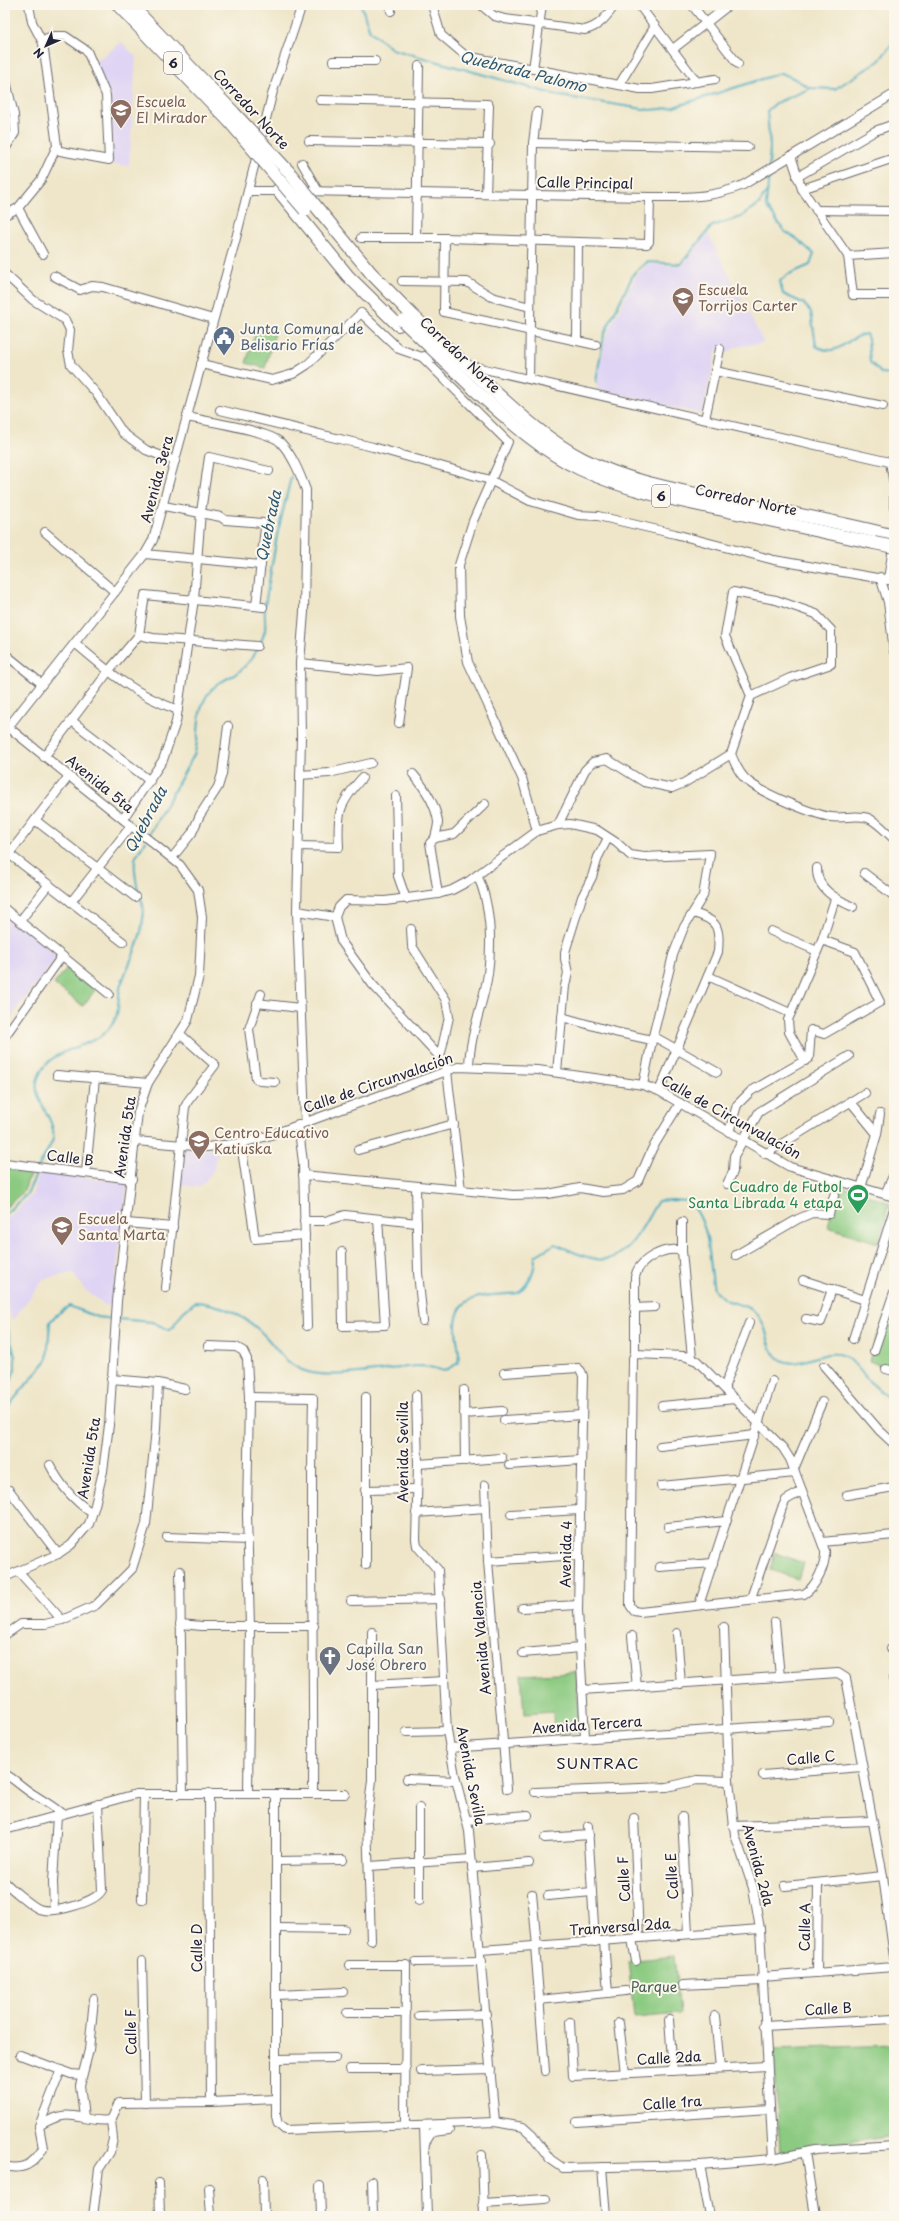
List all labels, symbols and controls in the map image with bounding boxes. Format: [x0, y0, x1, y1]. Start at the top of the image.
north arrow [26, 26, 66, 66]
text: N [29, 44, 48, 63]
water label: Quebrada Palomo [458, 44, 591, 98]
road number: 6 [164, 52, 182, 74]
street label: Corredor Norte [208, 64, 294, 154]
place label: Escuela El Mirador [136, 91, 207, 128]
school or university icon: Escuela El Mirador [108, 97, 134, 130]
street label: Calle Principal [536, 171, 634, 194]
place label: Escuela Torrijos Carter [698, 279, 798, 316]
school or university icon: Escuela Torrijos Carter [670, 285, 696, 318]
street label: Corredor Norte [415, 312, 505, 398]
place label: Junta Comunal de Belisario Frías [240, 318, 364, 355]
public building icon: Junta Comunal de Belisario Frías [211, 324, 237, 357]
street label: Avenida 3era [135, 432, 178, 525]
street label: Corredor Norte [693, 478, 799, 521]
road number: 6 [652, 485, 670, 507]
water label: Quebrada [249, 487, 286, 563]
street label: Avenida 5ta [62, 750, 140, 818]
water label: Quebrada [118, 782, 172, 857]
street label: Calle de Circunvalación [300, 1047, 456, 1118]
street label: Calle de Circunvalación [657, 1069, 805, 1164]
street label: Avenida 5ta [108, 1094, 141, 1179]
place label: Centro Educativo Katiuska [214, 1122, 329, 1159]
school or university icon: Centro Educativo Katiuska [186, 1128, 212, 1161]
street label: Calle B [45, 1144, 95, 1171]
place label: Cuadro de Futbol Santa Librada 4 etapa [688, 1176, 842, 1213]
sports icon: Cuadro de Futbol Santa Librada 4 etapa [845, 1182, 871, 1215]
place label: Escuela Santa Marta [78, 1208, 166, 1245]
school or university icon: Escuela Santa Marta [49, 1214, 75, 1247]
street label: Avenida Sevilla [392, 1401, 413, 1503]
street label: Avenida 5ta [72, 1415, 105, 1500]
street label: Avenida 4 [554, 1520, 577, 1588]
street label: Avenida Valencia [465, 1580, 496, 1696]
place label: Capilla San José Obrero [346, 1638, 427, 1675]
church icon: Capilla San José Obrero [317, 1644, 343, 1677]
street label: Avenida Tercera [531, 1710, 643, 1739]
street label: Avenida Sevilla [452, 1724, 492, 1828]
street label: Calle C [786, 1745, 836, 1770]
district label: SUNTRAC [556, 1751, 640, 1774]
street label: Avenida 2da [737, 1821, 780, 1909]
street label: Calle E [660, 1852, 683, 1900]
street label: Calle F [612, 1855, 635, 1903]
street label: Calle A [794, 1902, 815, 1952]
street label: Tranversal 2da [569, 1912, 671, 1941]
street label: Calle D [186, 1923, 207, 1973]
park label: Parque [631, 1976, 678, 1997]
street label: Calle B [804, 1997, 852, 2020]
street label: Calle F [120, 2009, 141, 2055]
street label: Calle 2da [636, 2045, 702, 2070]
street label: Calle 1ra [642, 2090, 703, 2115]

